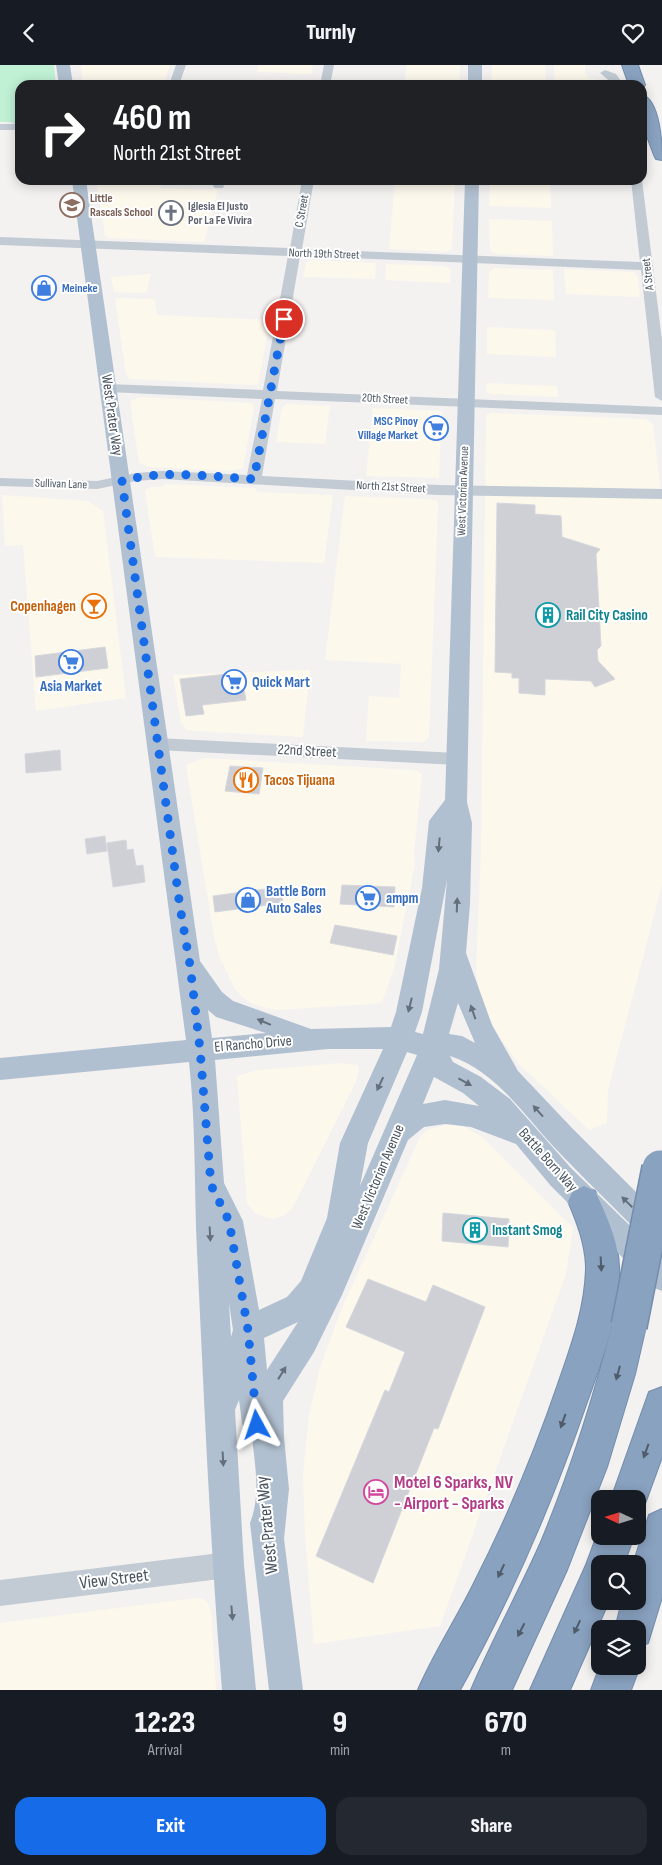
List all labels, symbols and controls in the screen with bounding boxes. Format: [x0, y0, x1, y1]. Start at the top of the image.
icon: back [15, 19, 43, 47]
text: Turnly [306, 19, 356, 46]
icon: heart [619, 19, 647, 47]
text: 460 m [113, 97, 191, 140]
icon: right [30, 100, 95, 165]
text: North 21st Street [113, 140, 241, 167]
place label: Little Rascals School [90, 191, 153, 220]
school or university icon: Little Rascals School [59, 192, 85, 218]
street label: C Street [292, 193, 312, 229]
place label: Iglesia El Justo Por La Fe Vivira [188, 199, 252, 228]
church icon: Iglesia El Justo Por La Fe Vivira [158, 200, 184, 226]
street label: North 19th Street [288, 245, 360, 263]
street label: A Street [639, 257, 658, 292]
shop icon: Meineke [31, 275, 57, 301]
place label: Meineke [62, 281, 98, 296]
pin [263, 298, 305, 340]
icon: arrive [270, 305, 298, 333]
street label: West Prater Way [97, 373, 127, 457]
street label: 20th Street [361, 390, 409, 408]
place label: MSC Pinoy Village Market [358, 414, 418, 443]
supermarket icon: MSC Pinoy Village Market [423, 415, 449, 441]
street label: West Victorian Avenue [454, 446, 472, 536]
street label: Sullivan Lane [35, 476, 88, 492]
street label: North 21st Street [356, 478, 427, 496]
bar icon: Copenhagen [81, 593, 107, 619]
place label: Copenhagen [10, 597, 76, 616]
building icon: Rail City Casino [535, 602, 561, 628]
place label: Rail City Casino [566, 606, 648, 625]
supermarket icon: Asia Market [58, 649, 84, 675]
supermarket icon: Quick Mart [221, 669, 247, 695]
place label: Quick Mart [252, 673, 310, 692]
place label: Asia Market [39, 677, 102, 696]
street label: 22nd Street [277, 740, 337, 762]
restaurant icon: Tacos Tijuana [233, 767, 259, 793]
place label: Tacos Tijuana [264, 771, 335, 790]
one-way arrow [435, 838, 443, 854]
place label: Battle Born Auto Sales [265, 882, 326, 918]
supermarket icon: ampm [355, 885, 381, 911]
shop icon: Battle Born Auto Sales [235, 887, 261, 913]
place label: ampm [386, 889, 419, 908]
one-way arrow [453, 896, 461, 912]
one-way arrow [406, 998, 414, 1013]
one-way arrow [469, 1005, 476, 1020]
one-way arrow [257, 1017, 271, 1025]
street label: El Rancho Drive [214, 1031, 292, 1057]
one-way arrow [376, 1077, 384, 1091]
one-way arrow [458, 1077, 472, 1086]
one-way arrow [532, 1105, 544, 1117]
street label: West Victorian Avenue [347, 1122, 409, 1232]
street label: Battle Born Way [514, 1124, 582, 1196]
one-way arrow [621, 1196, 633, 1208]
building icon: Instant Smog [462, 1217, 488, 1243]
place label: Instant Smog [492, 1221, 563, 1240]
one-way arrow [207, 1226, 215, 1242]
one-way arrow [598, 1256, 606, 1272]
one-way arrow [278, 1366, 287, 1379]
one-way arrow [614, 1366, 622, 1381]
position arrow [230, 1398, 282, 1450]
one-way arrow [559, 1413, 566, 1428]
one-way arrow [642, 1444, 650, 1459]
one-way arrow [219, 1452, 227, 1468]
place label: Motel 6 Sparks, NV - Airport - Sparks [394, 1472, 513, 1514]
street label: West Prater Way [251, 1475, 283, 1575]
hotel icon: Motel 6 Sparks, NV - Airport - Sparks [363, 1479, 389, 1505]
north arrow [591, 1490, 646, 1545]
map controls [591, 1490, 646, 1675]
button: search [591, 1555, 646, 1610]
street label: View Street [78, 1564, 150, 1594]
one-way arrow [496, 1564, 504, 1578]
one-way arrow [229, 1606, 237, 1622]
one-way arrow [573, 1620, 582, 1635]
button: layers [591, 1620, 646, 1675]
one-way arrow [517, 1623, 525, 1638]
text: 12:23 [135, 1705, 195, 1741]
text: 9 [333, 1705, 347, 1741]
text: 670 [485, 1705, 527, 1741]
text: Arrival [148, 1741, 182, 1760]
text: min [330, 1741, 350, 1760]
text: m [501, 1741, 511, 1760]
button: Exit [15, 1797, 326, 1855]
button: Share [336, 1797, 647, 1855]

